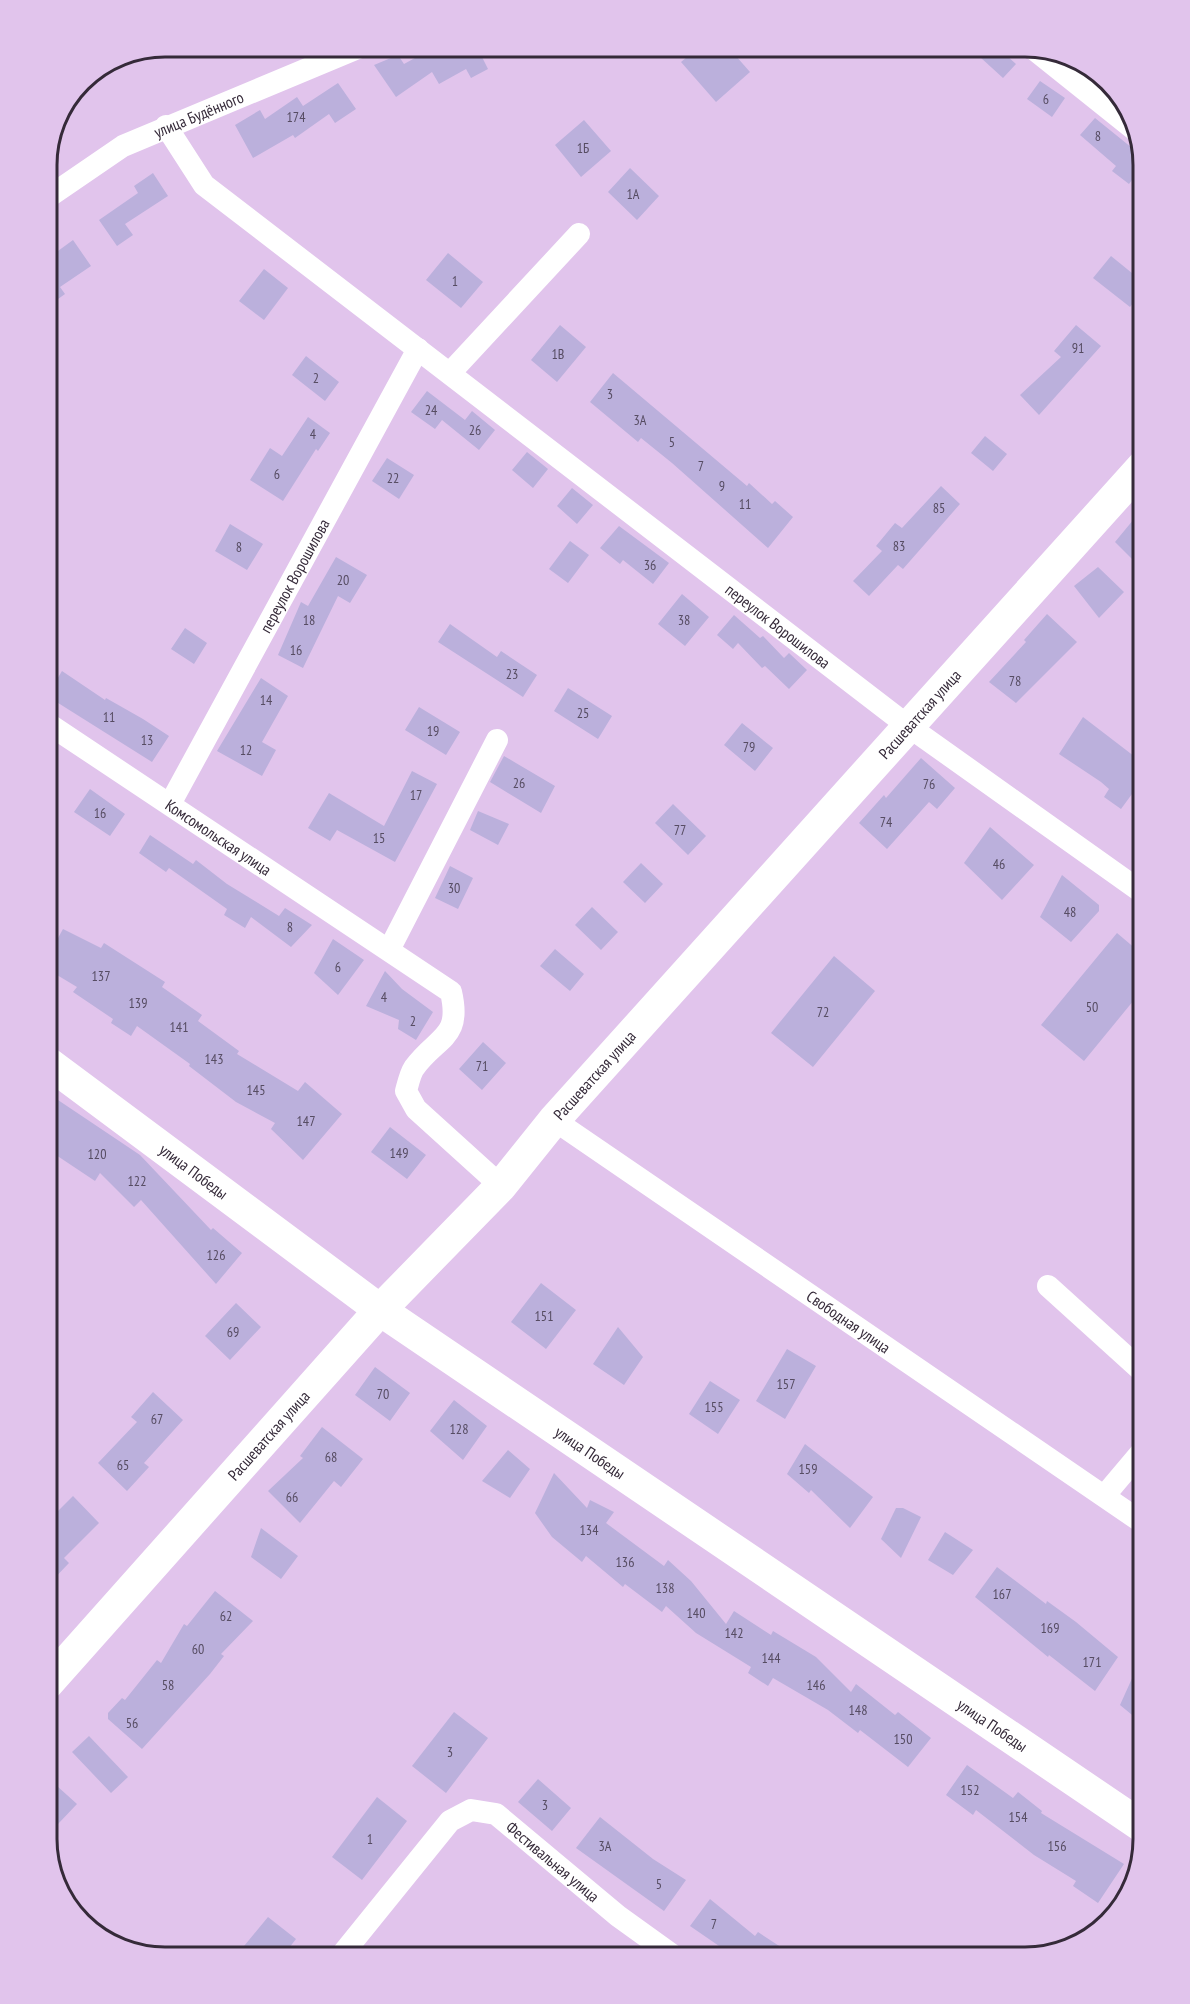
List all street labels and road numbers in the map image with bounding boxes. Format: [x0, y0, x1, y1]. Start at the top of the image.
street label: улица Будённого [151, 87, 246, 142]
street label: переулок Ворошилова [255, 515, 334, 636]
street label: переулок Ворошилова [722, 579, 834, 673]
street label: Расшеватская улица [874, 665, 965, 763]
street label: Комсомольская улица [162, 795, 275, 880]
street label: Расшеватская улица [549, 1026, 640, 1124]
street label: улица Победы [156, 1139, 232, 1203]
street label: Свободная улица [803, 1286, 894, 1357]
street label: Расшеватская улица [223, 1386, 314, 1484]
street label: улица Победы [551, 1422, 629, 1483]
street label: улица Победы [954, 1694, 1031, 1756]
street label: Фестивальная улица [502, 1817, 604, 1906]

